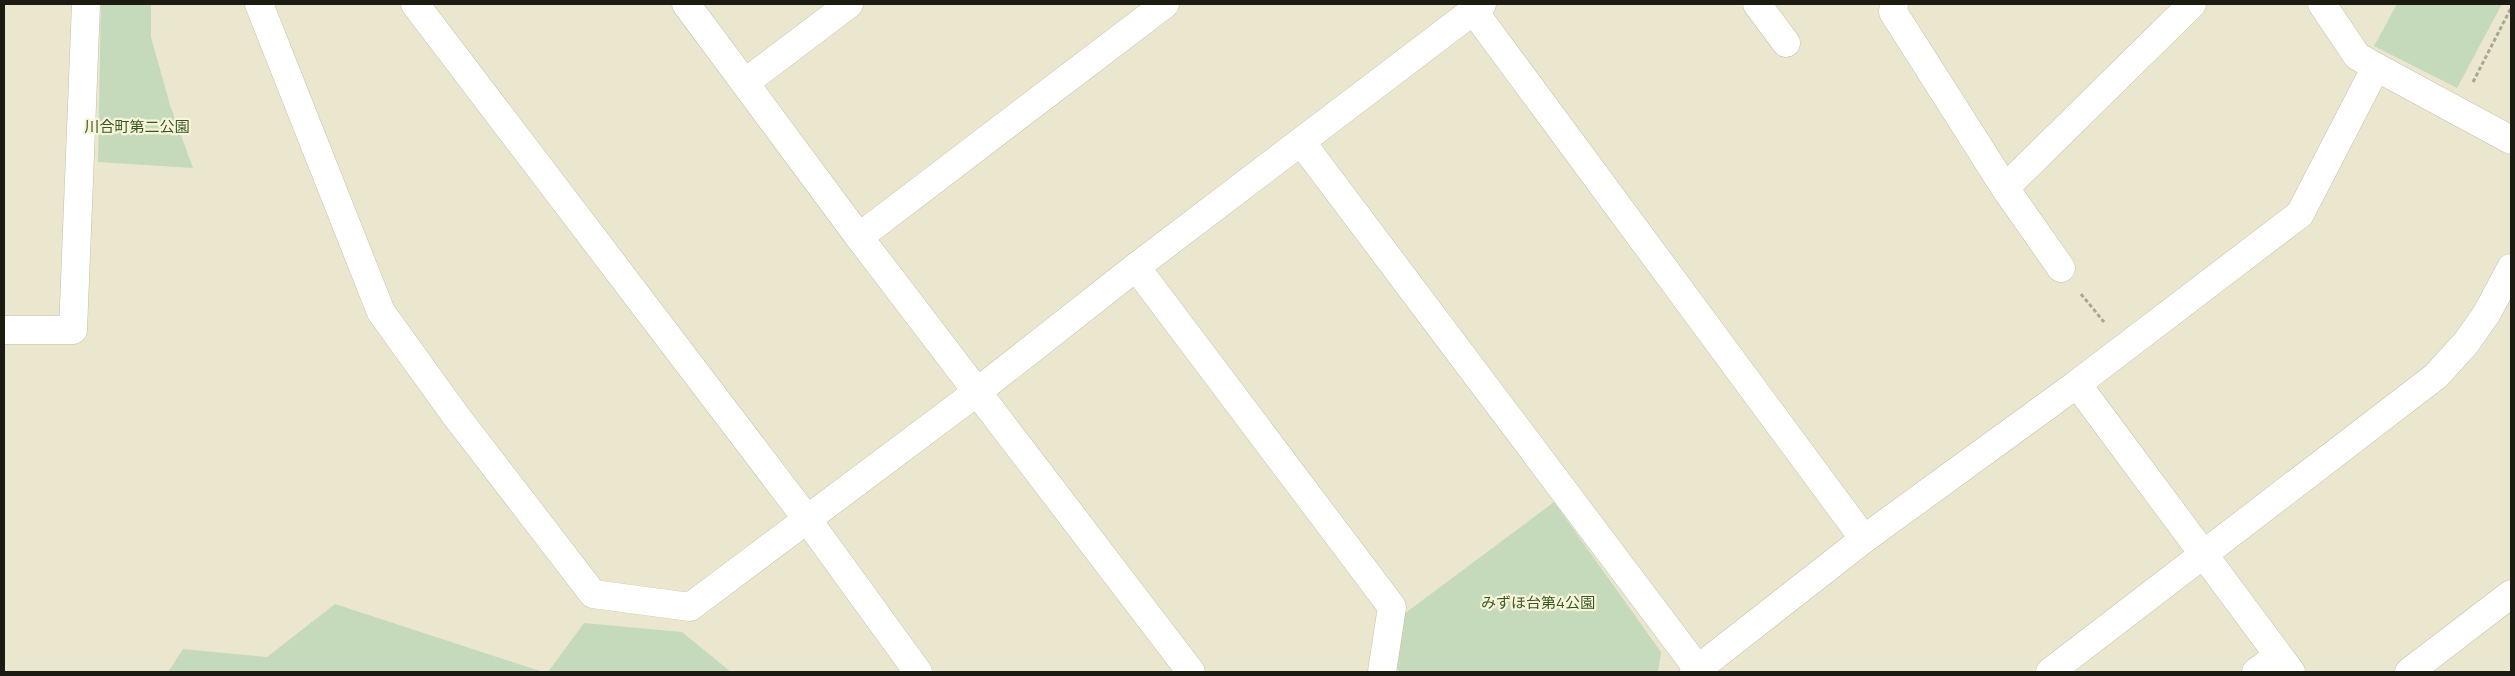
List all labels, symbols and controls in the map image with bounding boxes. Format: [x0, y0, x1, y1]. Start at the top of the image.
park label: 川合町第二公園 [84, 116, 190, 137]
park label: みずほ台第4公園 [1481, 592, 1595, 613]

